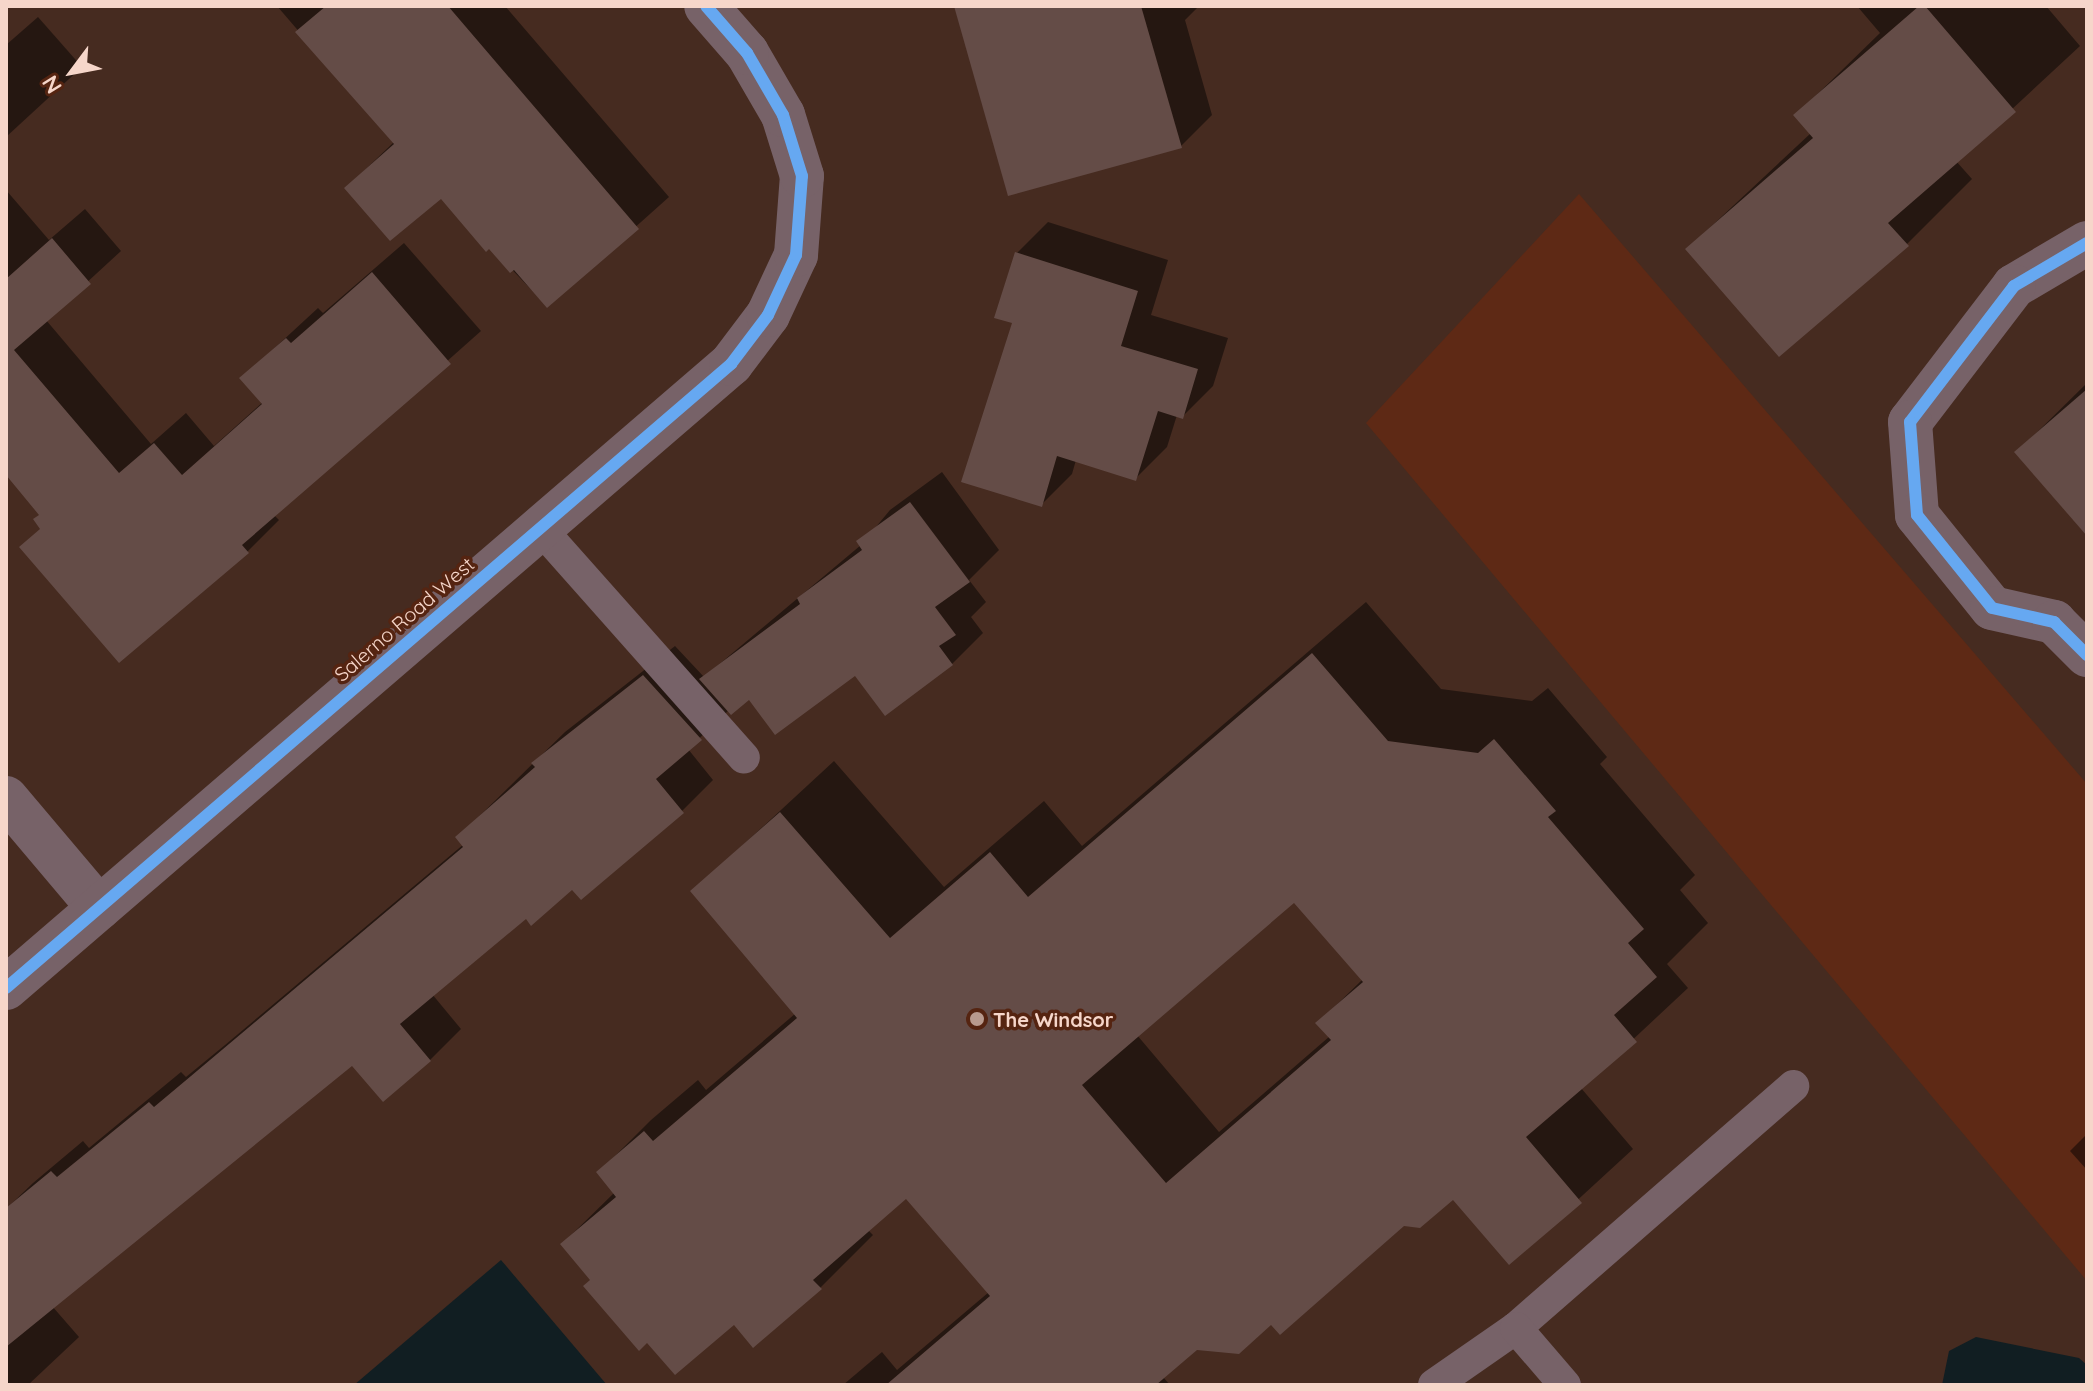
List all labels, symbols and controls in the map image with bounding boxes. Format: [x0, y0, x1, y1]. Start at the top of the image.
north arrow [32, 32, 112, 112]
text: N [35, 70, 68, 99]
street label: Salerno Road West [329, 552, 479, 686]
place label: The Windsor [993, 1007, 1113, 1031]
marker: The Windsor [968, 1010, 986, 1028]

